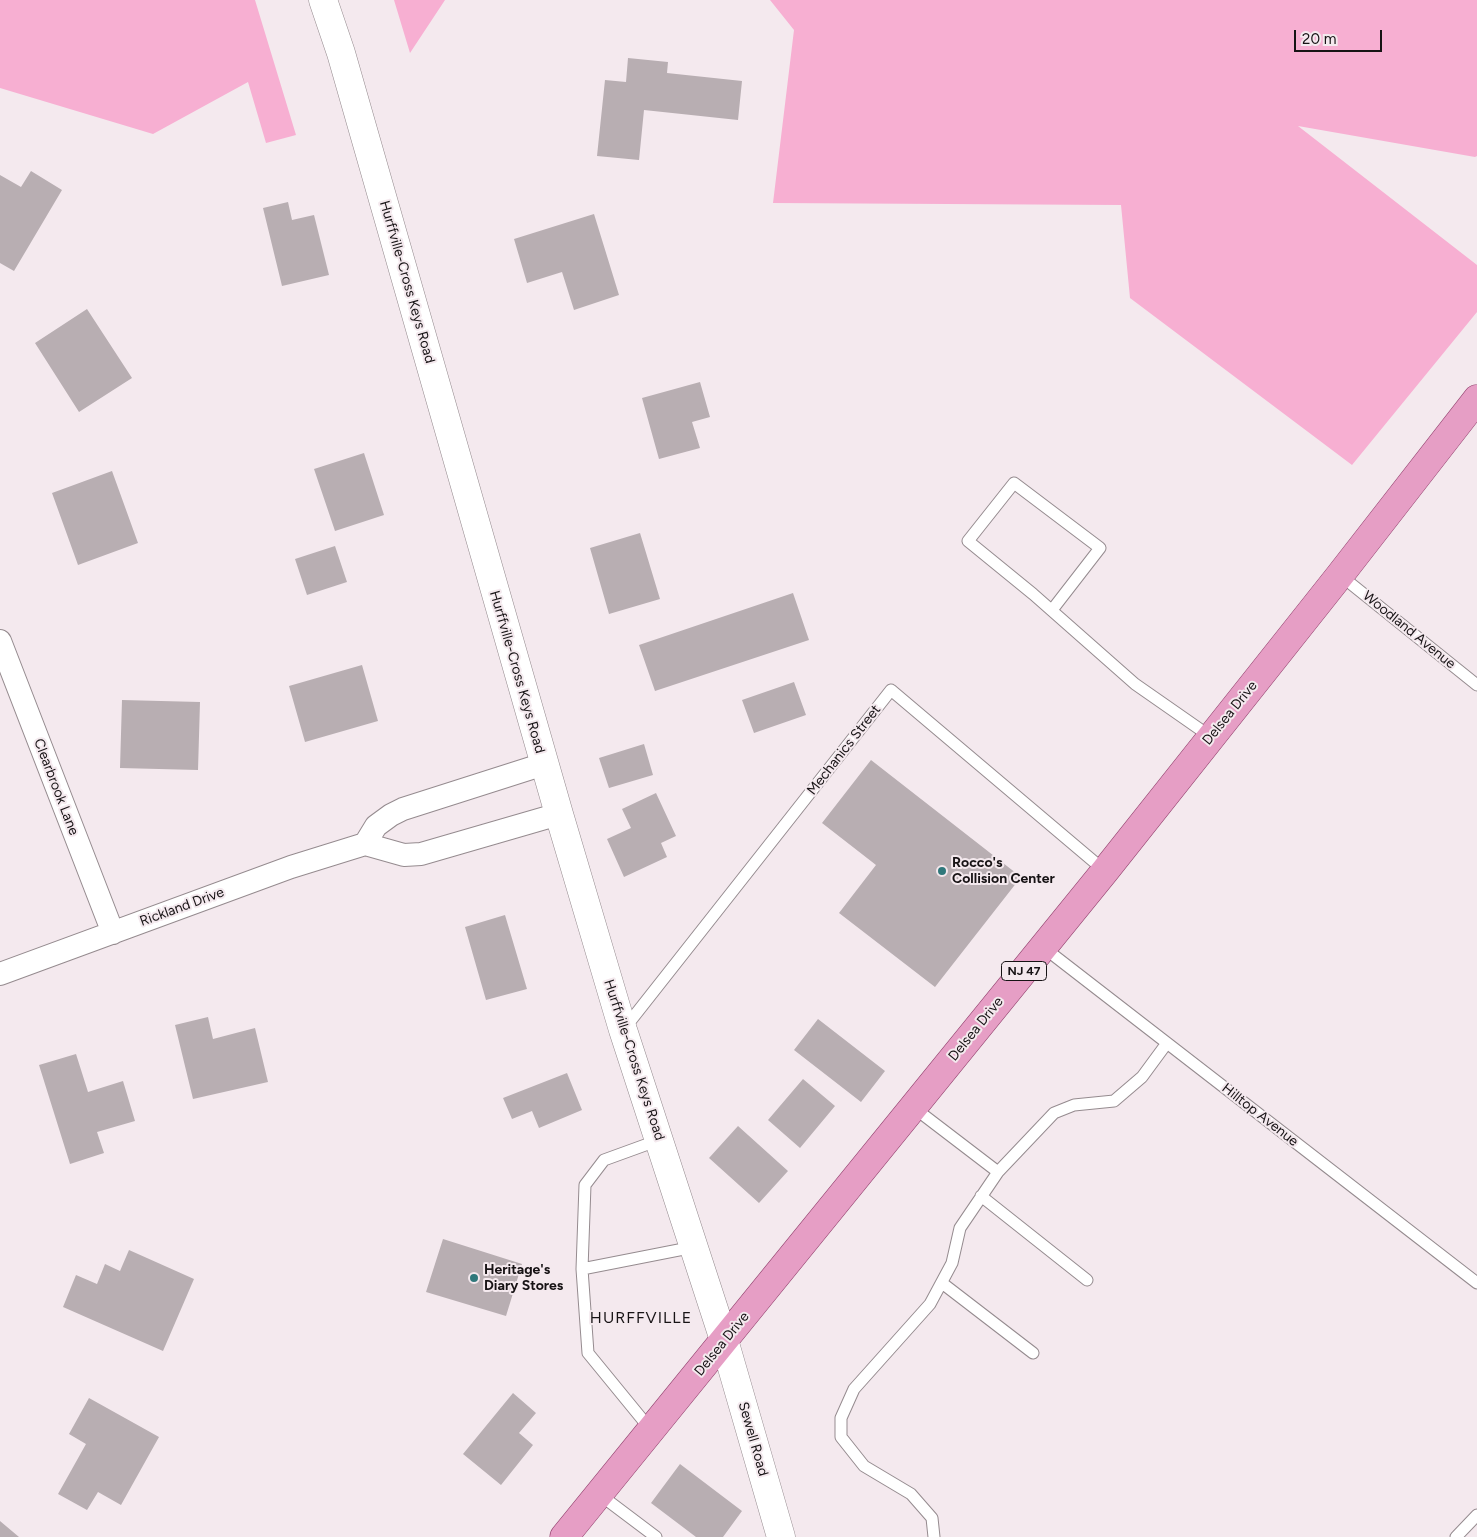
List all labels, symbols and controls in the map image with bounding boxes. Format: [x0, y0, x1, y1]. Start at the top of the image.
scale bar [1297, 20, 1384, 52]
text: 20 m [1302, 30, 1336, 48]
street label: Hurffville-Cross Keys Road [376, 199, 438, 365]
street label: Woodland Avenue [1359, 587, 1459, 673]
street label: Hurffville-Cross Keys Road [486, 589, 548, 755]
street label: Delsea Drive [1199, 678, 1261, 748]
street label: Mechanics Street [804, 702, 884, 798]
street label: Clearbrook Lane [30, 736, 82, 838]
place label: Rocco's Collision Center [952, 855, 1055, 888]
marker: Rocco's Collision Center [936, 865, 948, 877]
street label: Rickland Drive [138, 884, 226, 930]
road number: NJ 47 [1002, 961, 1046, 980]
street label: Hurffville-Cross Keys Road [600, 977, 668, 1143]
street label: Delsea Drive [945, 994, 1007, 1064]
street label: Hilltop Avenue [1218, 1080, 1302, 1150]
place label: Heritage's Diary Stores [484, 1262, 563, 1294]
marker: Heritage's Diary Stores [468, 1272, 480, 1284]
district label: HURFFVILLE [589, 1308, 693, 1328]
street label: Delsea Drive [691, 1309, 753, 1379]
street label: Sewell Road [734, 1400, 772, 1478]

